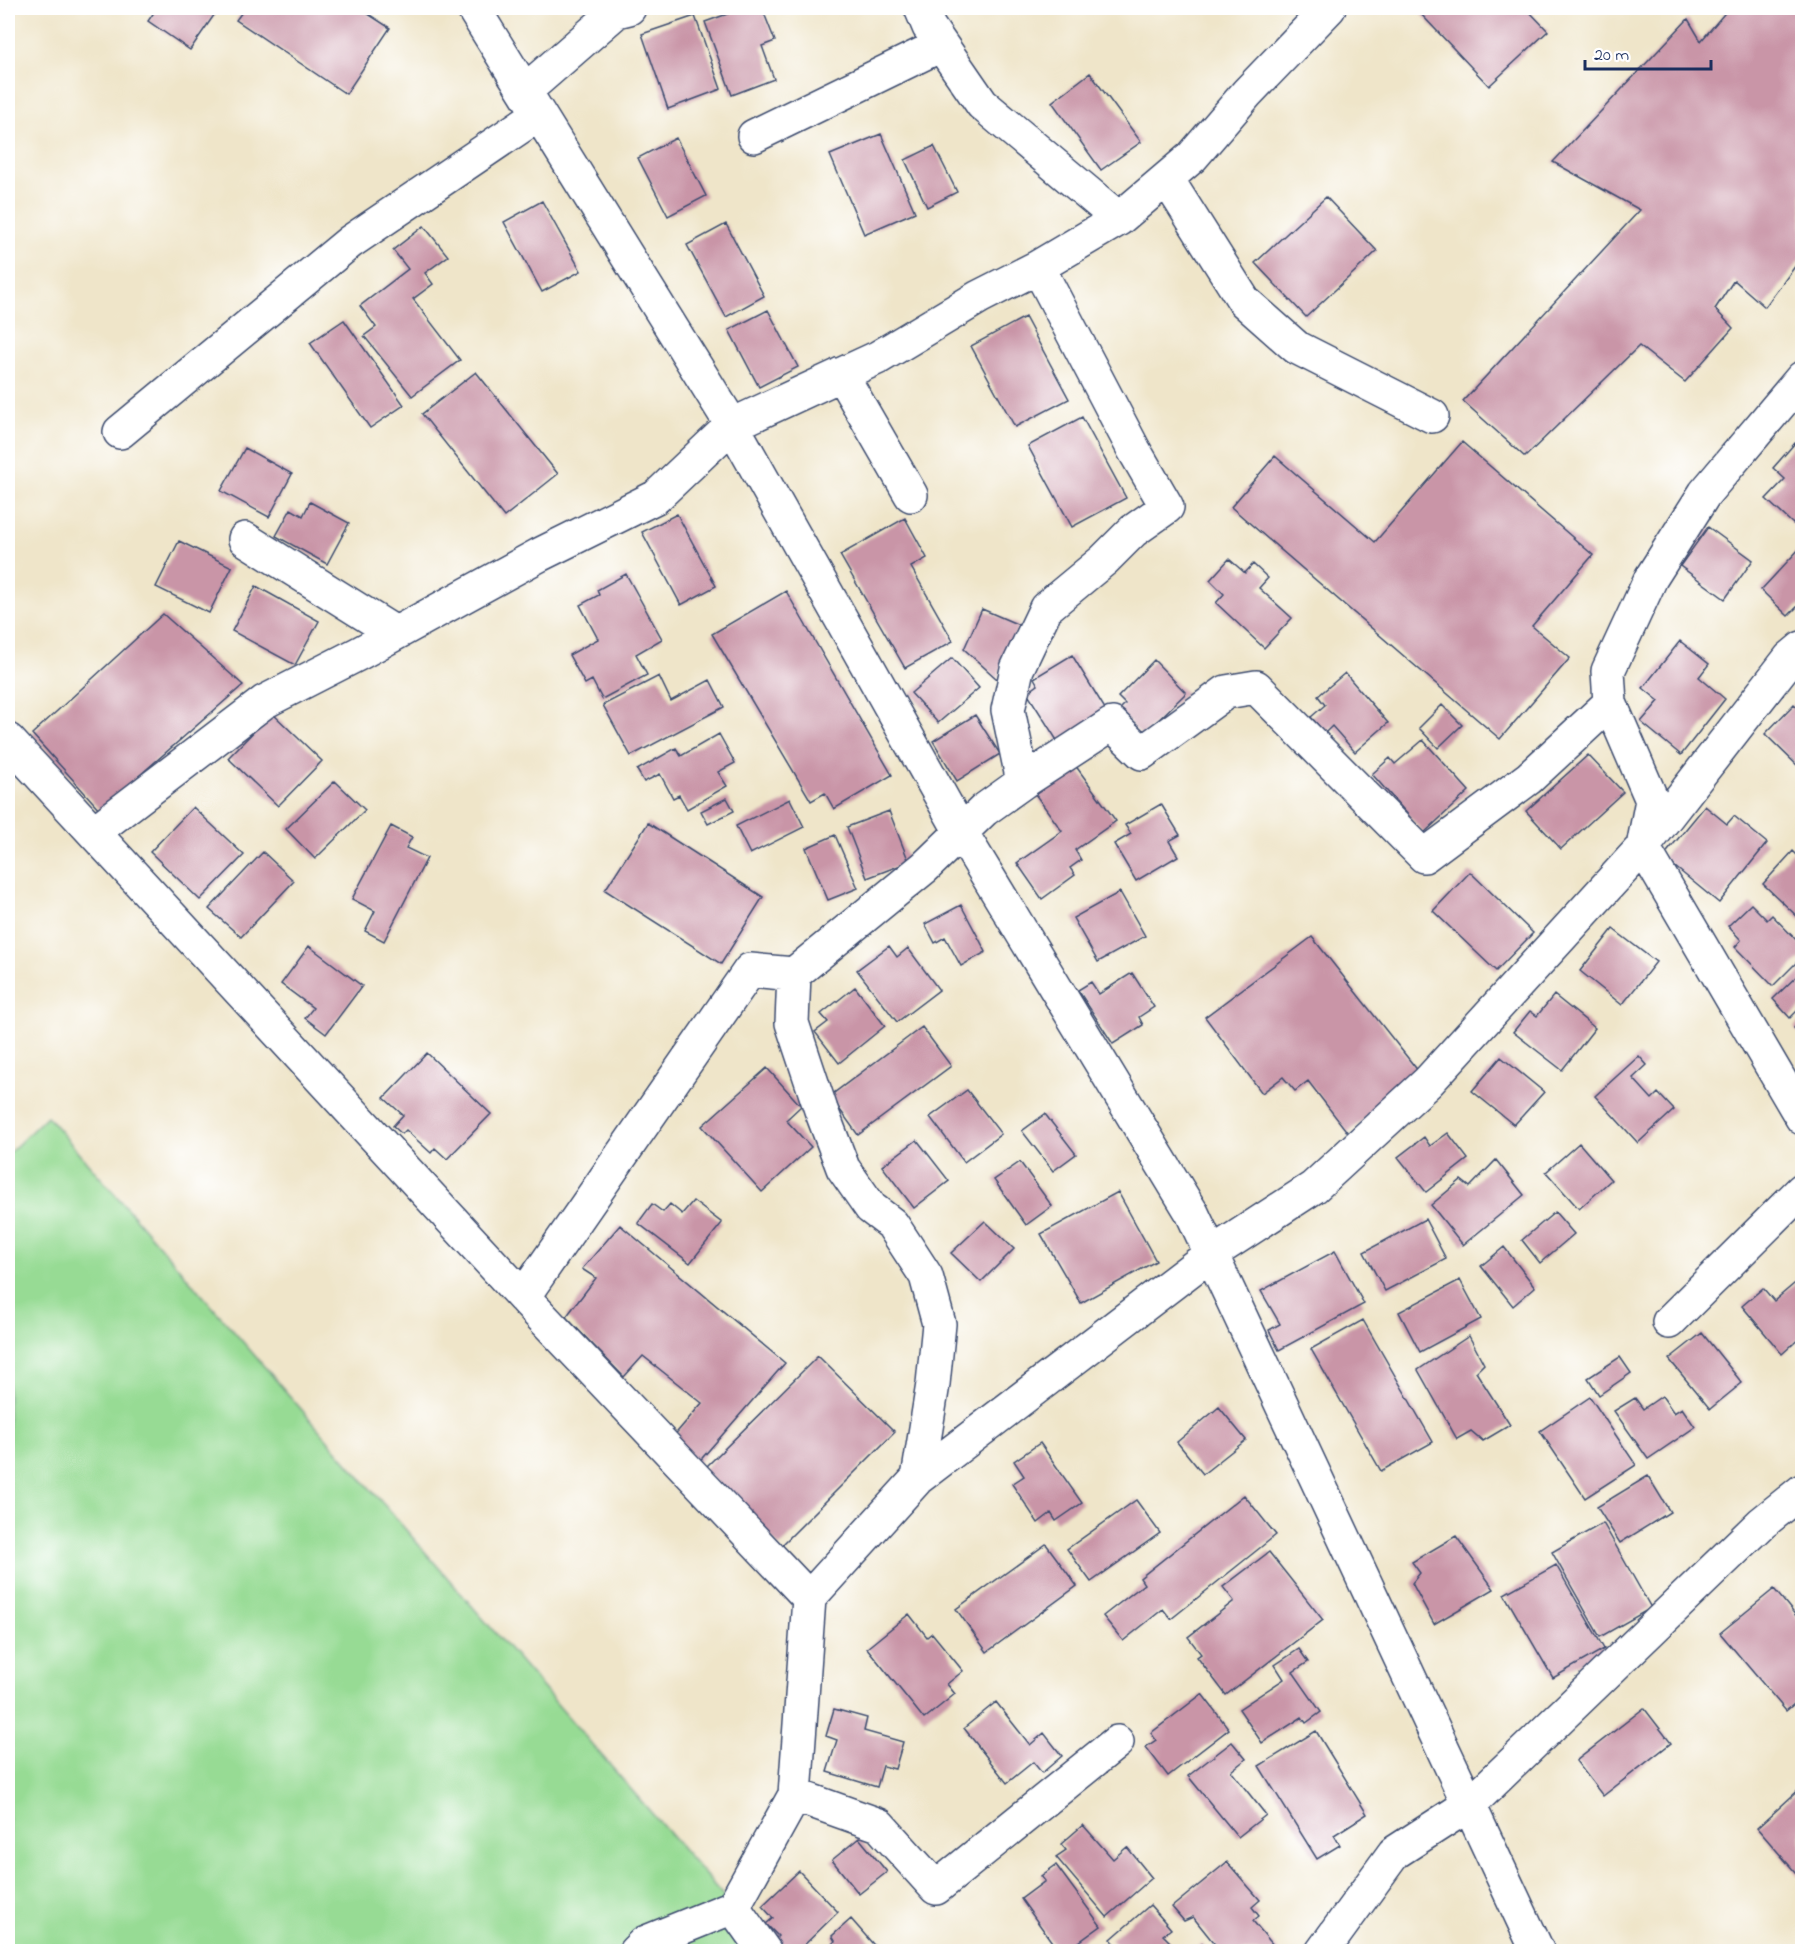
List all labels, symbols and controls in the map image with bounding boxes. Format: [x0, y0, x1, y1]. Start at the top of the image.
scale bar [1585, 33, 1711, 71]
text: 20 m [1594, 43, 1629, 69]

